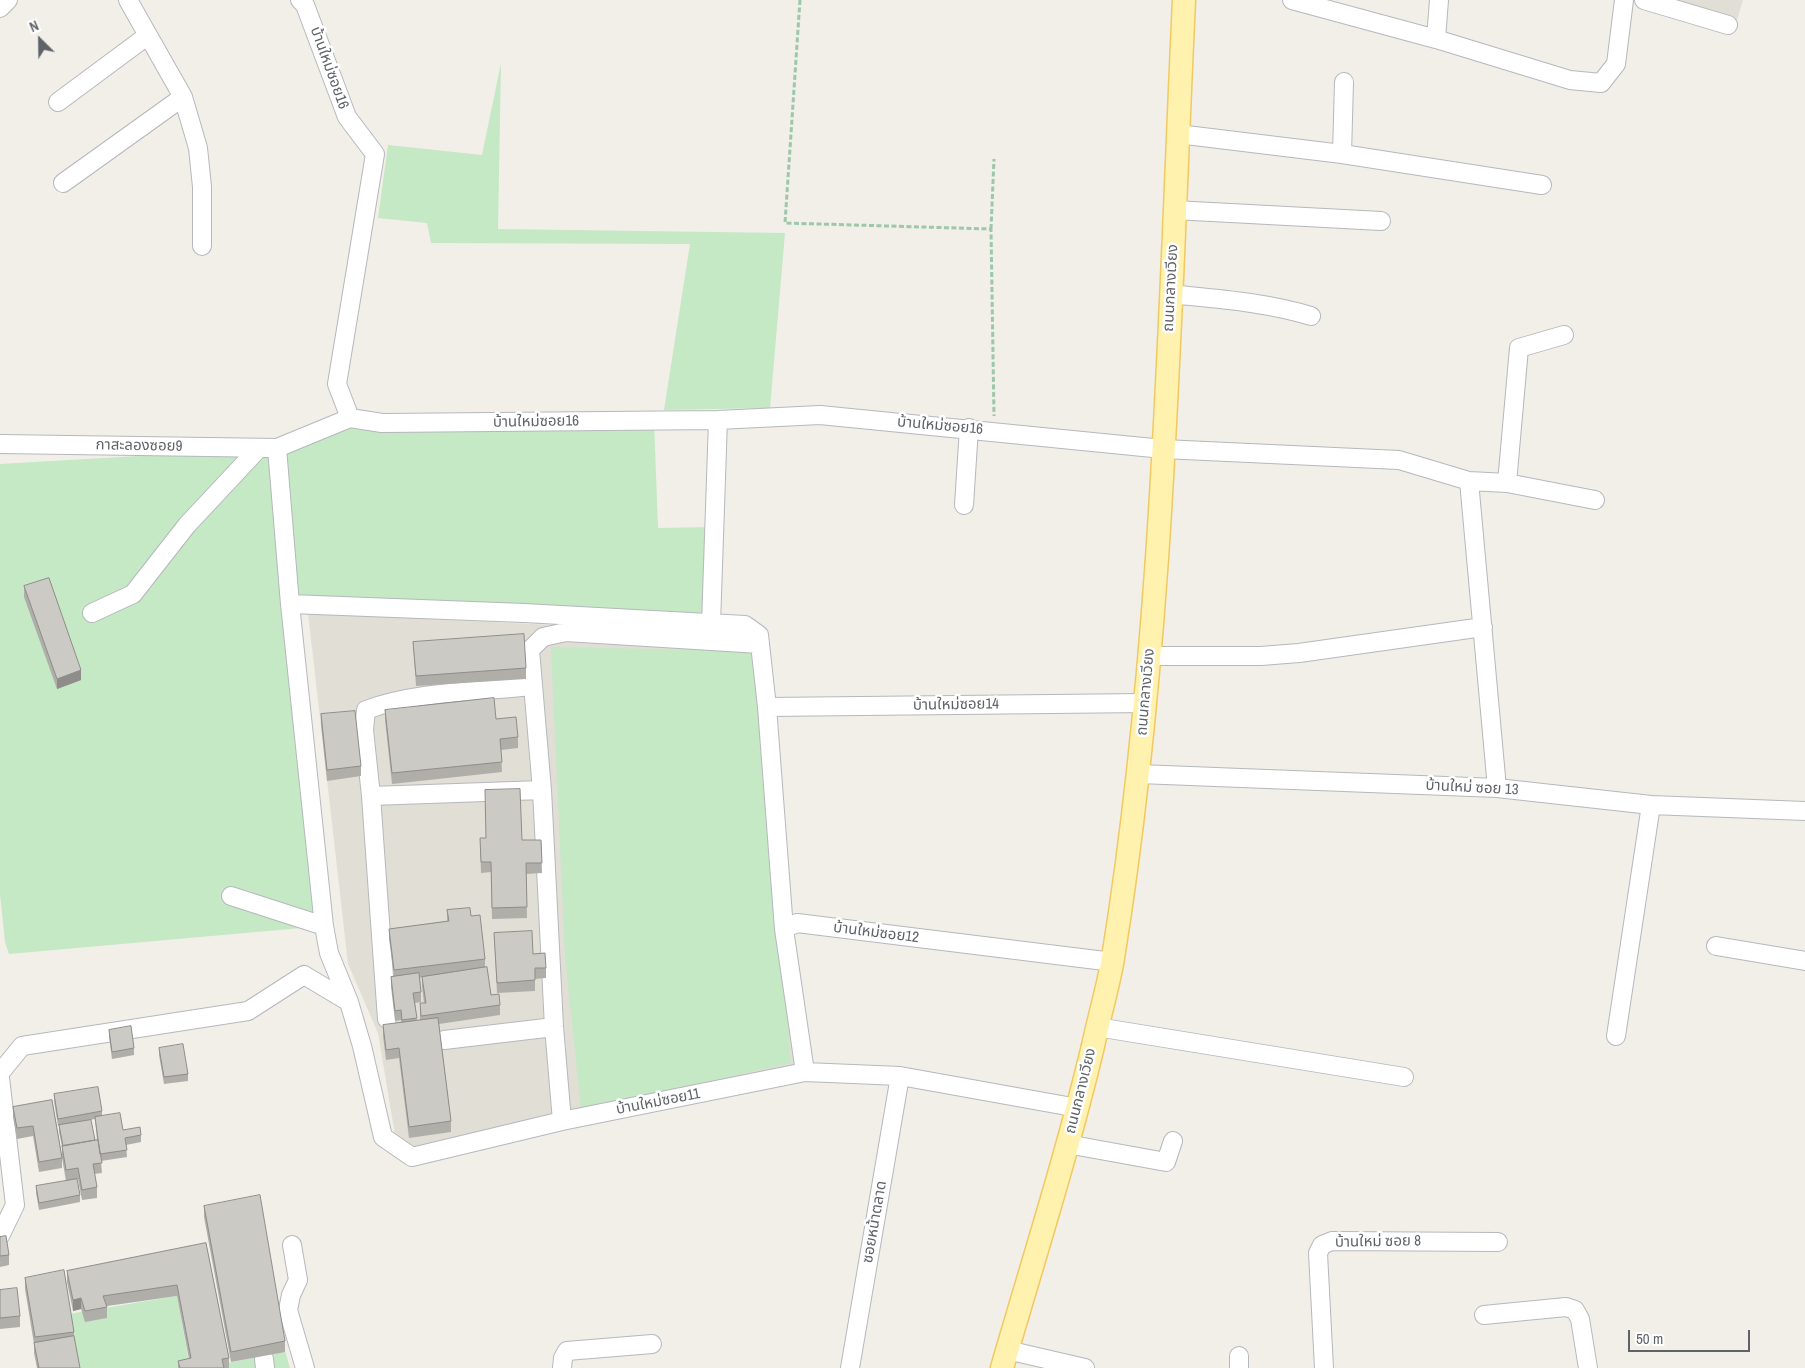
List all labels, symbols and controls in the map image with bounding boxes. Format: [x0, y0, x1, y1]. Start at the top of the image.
north arrow [15, 15, 65, 65]
text: N [27, 16, 41, 36]
street label: บ้านใหม่ซอย16 [306, 24, 352, 112]
street label: ถนนกลางเวียง [1160, 244, 1182, 332]
street label: บ้านใหม่ซอย16 [493, 412, 579, 432]
street label: บ้านใหม่ซอย16 [896, 413, 984, 439]
street label: กาสะลองซอย9 [96, 436, 182, 456]
street label: ถนนกลางเวียง [1133, 648, 1159, 736]
street label: บ้านใหม่ซอย14 [913, 695, 999, 715]
street label: บ้านใหม่ ซอย 13 [1425, 777, 1519, 799]
street label: บ้านใหม่ซอย12 [832, 919, 920, 947]
street label: ถนนกลางเวียง [1062, 1046, 1100, 1136]
street label: บ้านใหม่ซอย11 [614, 1085, 702, 1119]
street label: ซอยหน้าตลาด [859, 1179, 891, 1265]
street label: บ้านใหม่ ซอย 8 [1335, 1232, 1421, 1252]
scale bar [1630, 1320, 1752, 1352]
text: 50 m [1636, 1328, 1663, 1349]

